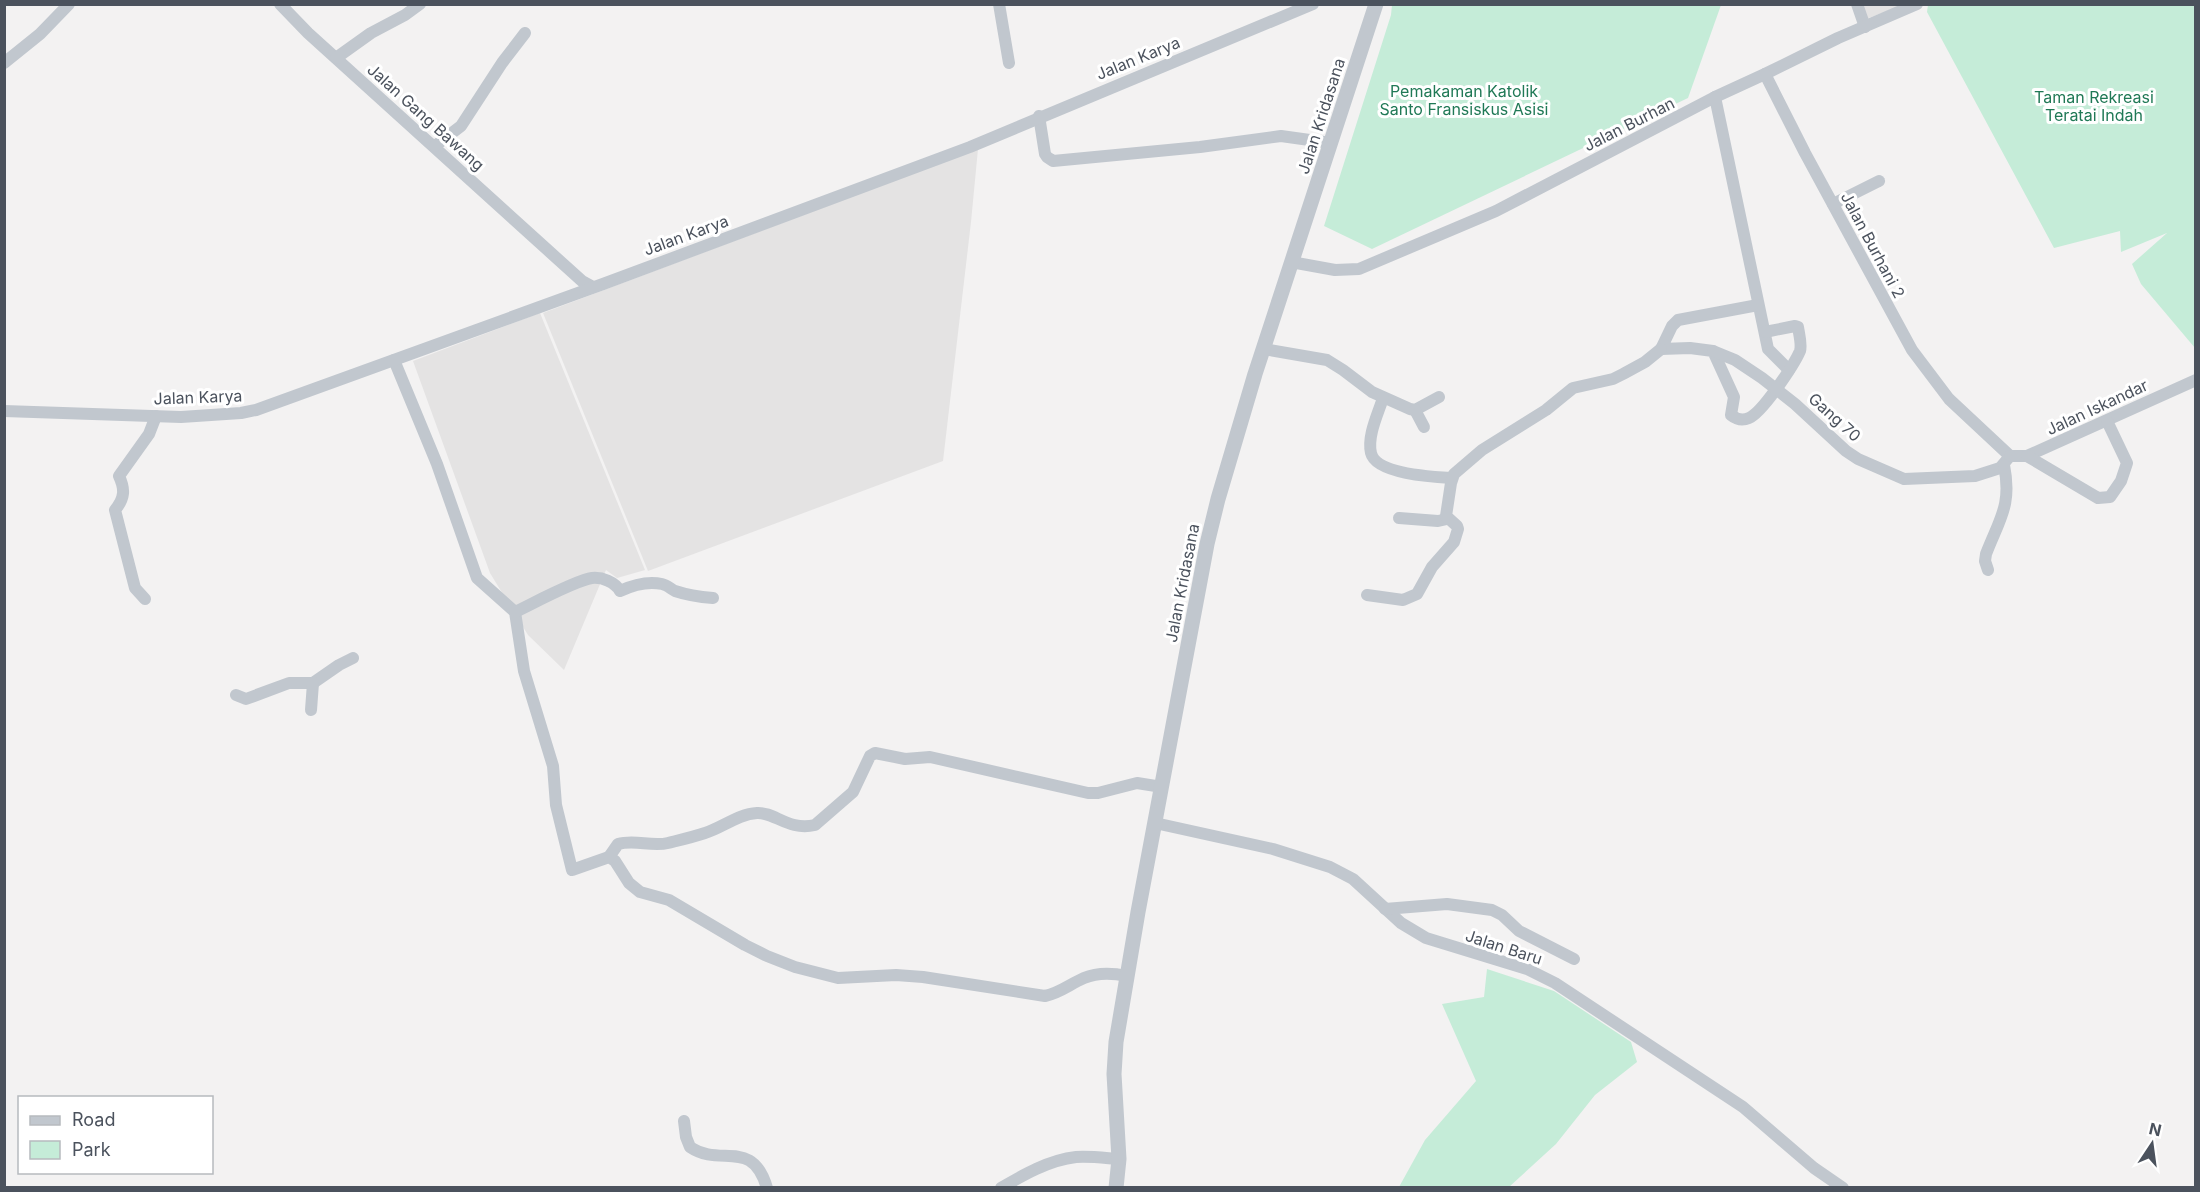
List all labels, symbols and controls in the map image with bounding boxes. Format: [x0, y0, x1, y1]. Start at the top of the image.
street label: Jalan Karya [1093, 32, 1183, 84]
street label: Jalan Kridasana [1293, 56, 1349, 176]
street label: Jalan Gang Bawang [363, 59, 489, 175]
park label: Pemakaman Katolik Santo Fransiskus Asisi [1380, 81, 1548, 119]
park label: Taman Rekreasi Teratai Indah [2034, 87, 2154, 125]
street label: Jalan Burhan [1580, 93, 1678, 155]
street label: Jalan Burhani 2 [1837, 189, 1909, 301]
street label: Jalan Karya [641, 210, 731, 260]
street label: Jalan Iskandar [2043, 375, 2151, 439]
street label: Jalan Karya [153, 385, 243, 409]
street label: Gang 70 [1805, 388, 1865, 446]
street label: Jalan Kridasana [1161, 522, 1203, 644]
street label: Jalan Baru [1463, 925, 1545, 969]
legend [18, 1096, 213, 1174]
text: Road [72, 1109, 115, 1130]
north arrow [2122, 1114, 2182, 1174]
text: N [2147, 1118, 2164, 1141]
text: Park [72, 1139, 111, 1160]

